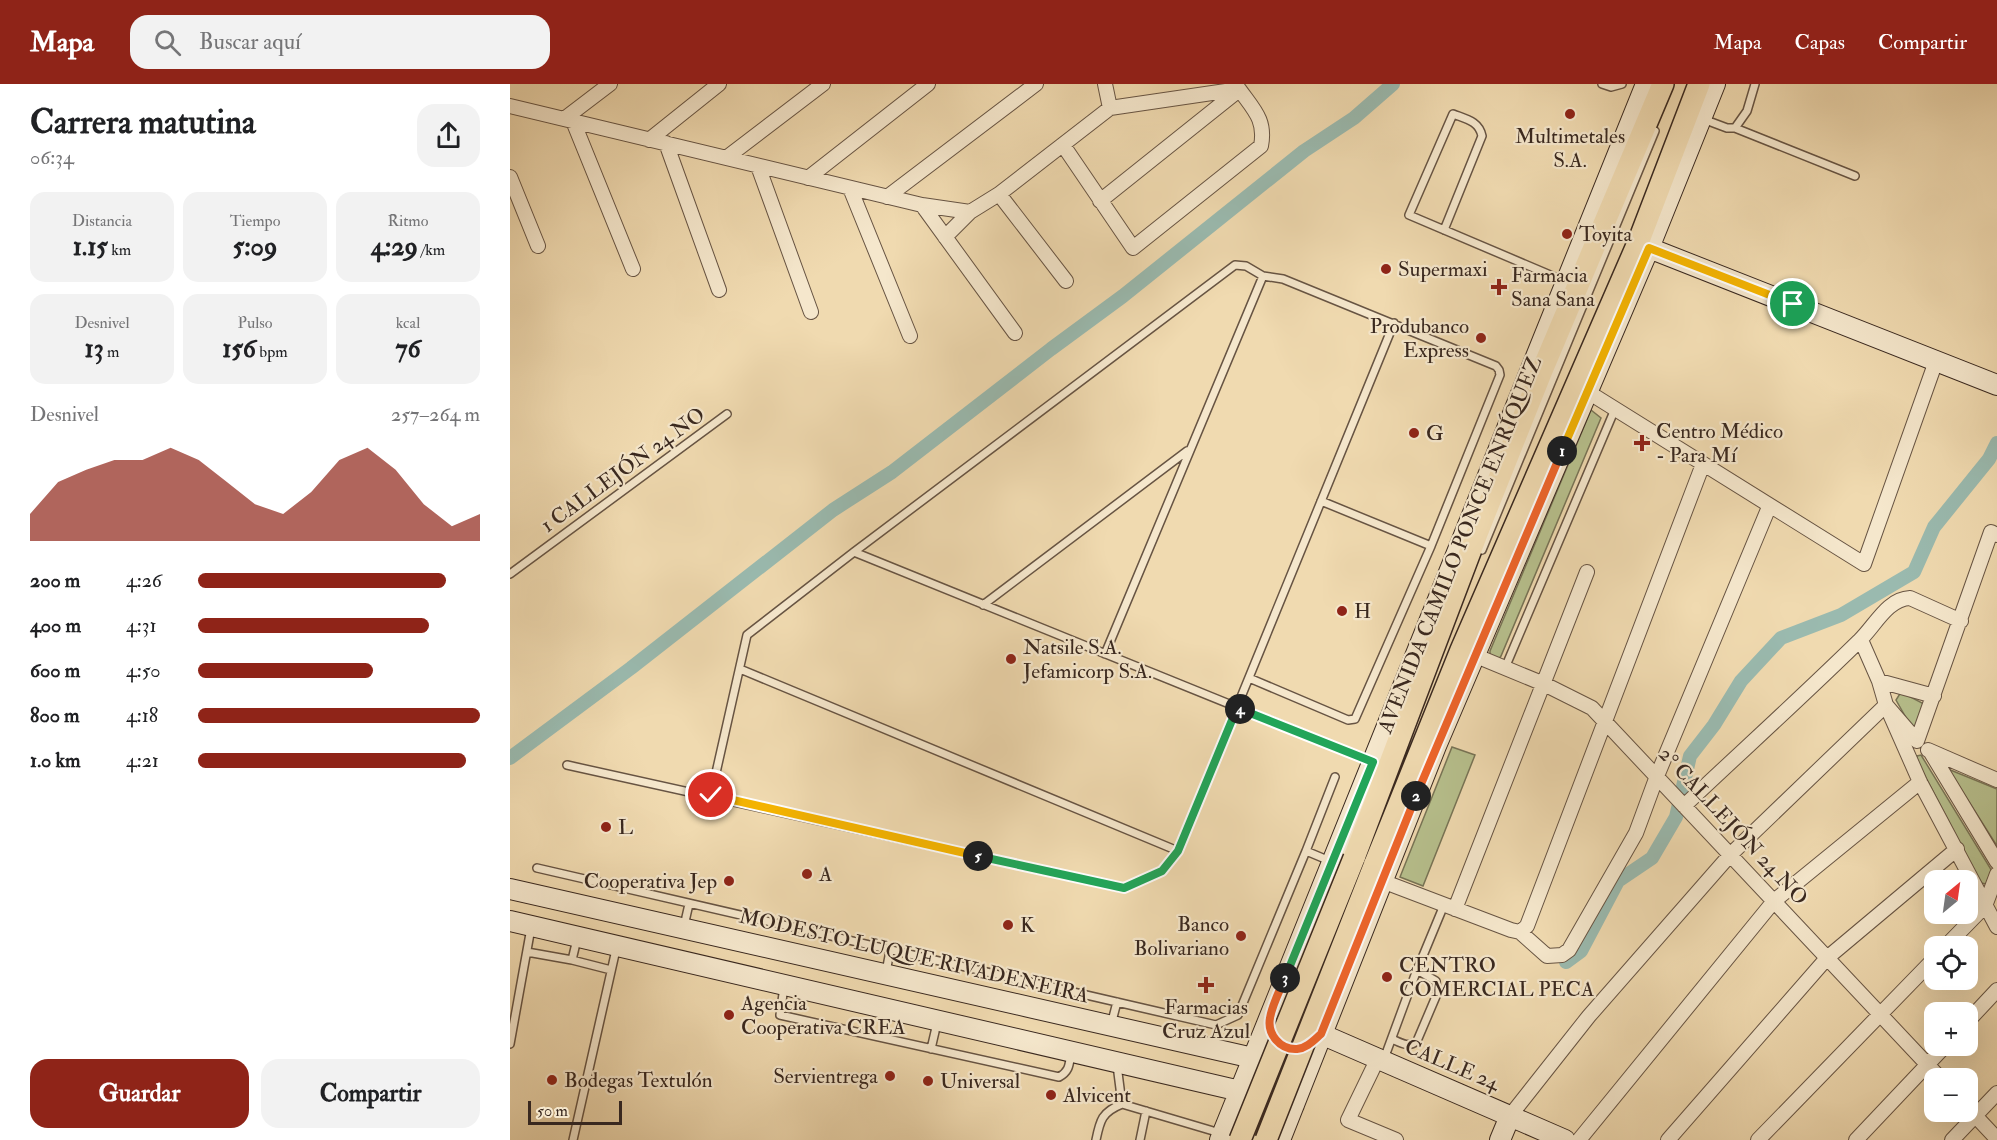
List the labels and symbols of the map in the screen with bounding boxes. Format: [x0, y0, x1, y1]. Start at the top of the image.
marker: Multimetales S.A. [1563, 107, 1577, 121]
place label: Multimetales S.A. [1515, 123, 1625, 174]
place label: Toyita [1579, 221, 1632, 248]
marker: Toyita [1560, 227, 1574, 241]
place label: Supermaxi [1398, 256, 1488, 283]
marker: Supermaxi [1379, 262, 1393, 276]
place label: Farmacia Sana Sana [1511, 262, 1595, 313]
pin [1767, 278, 1818, 329]
marker: Farmacia Sana Sana [1492, 280, 1506, 294]
place label: Produbanco Express [1370, 313, 1469, 364]
marker: Produbanco Express [1474, 331, 1488, 345]
street label: AVENIDA CAMILO PONCE ENRÍQUEZ [1371, 352, 1548, 738]
street label: 1 CALLEJÓN 24 NO [536, 401, 710, 539]
place label: Centro Médico - Para Mí [1656, 418, 1783, 469]
place label: G [1426, 420, 1444, 447]
marker: G [1407, 426, 1421, 440]
marker: Centro Médico - Para Mí [1633, 434, 1651, 452]
pin: 1 [1547, 436, 1577, 466]
place label: H [1354, 598, 1371, 625]
marker: H [1335, 604, 1349, 618]
place label: Natsile S.A. Jefamicorp S.A. [1022, 634, 1152, 685]
marker: Natsile S.A. Jefamicorp S.A. [1004, 652, 1018, 666]
pin: 4 [1225, 694, 1255, 724]
street label: 2° CALLEJÓN 24 NO [1653, 741, 1813, 911]
pin [685, 769, 736, 820]
pin: 2 [1401, 781, 1431, 811]
place label: L [618, 814, 633, 841]
marker: L [599, 820, 613, 834]
pin: 5 [963, 841, 993, 871]
place label: A [818, 861, 832, 888]
marker: A [800, 867, 814, 881]
place label: Cooperativa Jep [584, 868, 717, 895]
north arrow [1924, 870, 1978, 924]
marker: Cooperativa Jep [722, 874, 736, 888]
street label: MODESTO LUQUE RIVADENEIRA [736, 903, 1092, 1009]
place label: Banco Bolivariano [1134, 911, 1229, 962]
place label: K [1020, 912, 1035, 939]
marker: K [1001, 918, 1015, 932]
marker: Banco Bolivariano [1234, 929, 1248, 943]
place label: CENTRO COMERCIAL PECA [1399, 952, 1594, 1003]
pin: 3 [1270, 963, 1300, 993]
marker: CENTRO COMERCIAL PECA [1380, 970, 1394, 984]
marker: Farmacias Cruz Azul [1199, 978, 1213, 992]
place label: Agencia Cooperativa CREA [740, 990, 906, 1041]
place label: Farmacias Cruz Azul [1162, 994, 1251, 1045]
marker: Agencia Cooperativa CREA [722, 1008, 736, 1022]
street label: CALLE 24 [1400, 1033, 1505, 1098]
place label: Servientrega [773, 1063, 878, 1090]
place label: Bodegas Textulón [564, 1067, 713, 1094]
place label: Universal [940, 1068, 1021, 1095]
marker: Servientrega [883, 1069, 897, 1083]
marker: Bodegas Textulón [545, 1073, 559, 1087]
marker: Universal [921, 1074, 935, 1088]
place label: Alvicent [1062, 1082, 1131, 1109]
marker: Alvicent [1044, 1088, 1058, 1102]
scale bar [528, 1098, 622, 1126]

